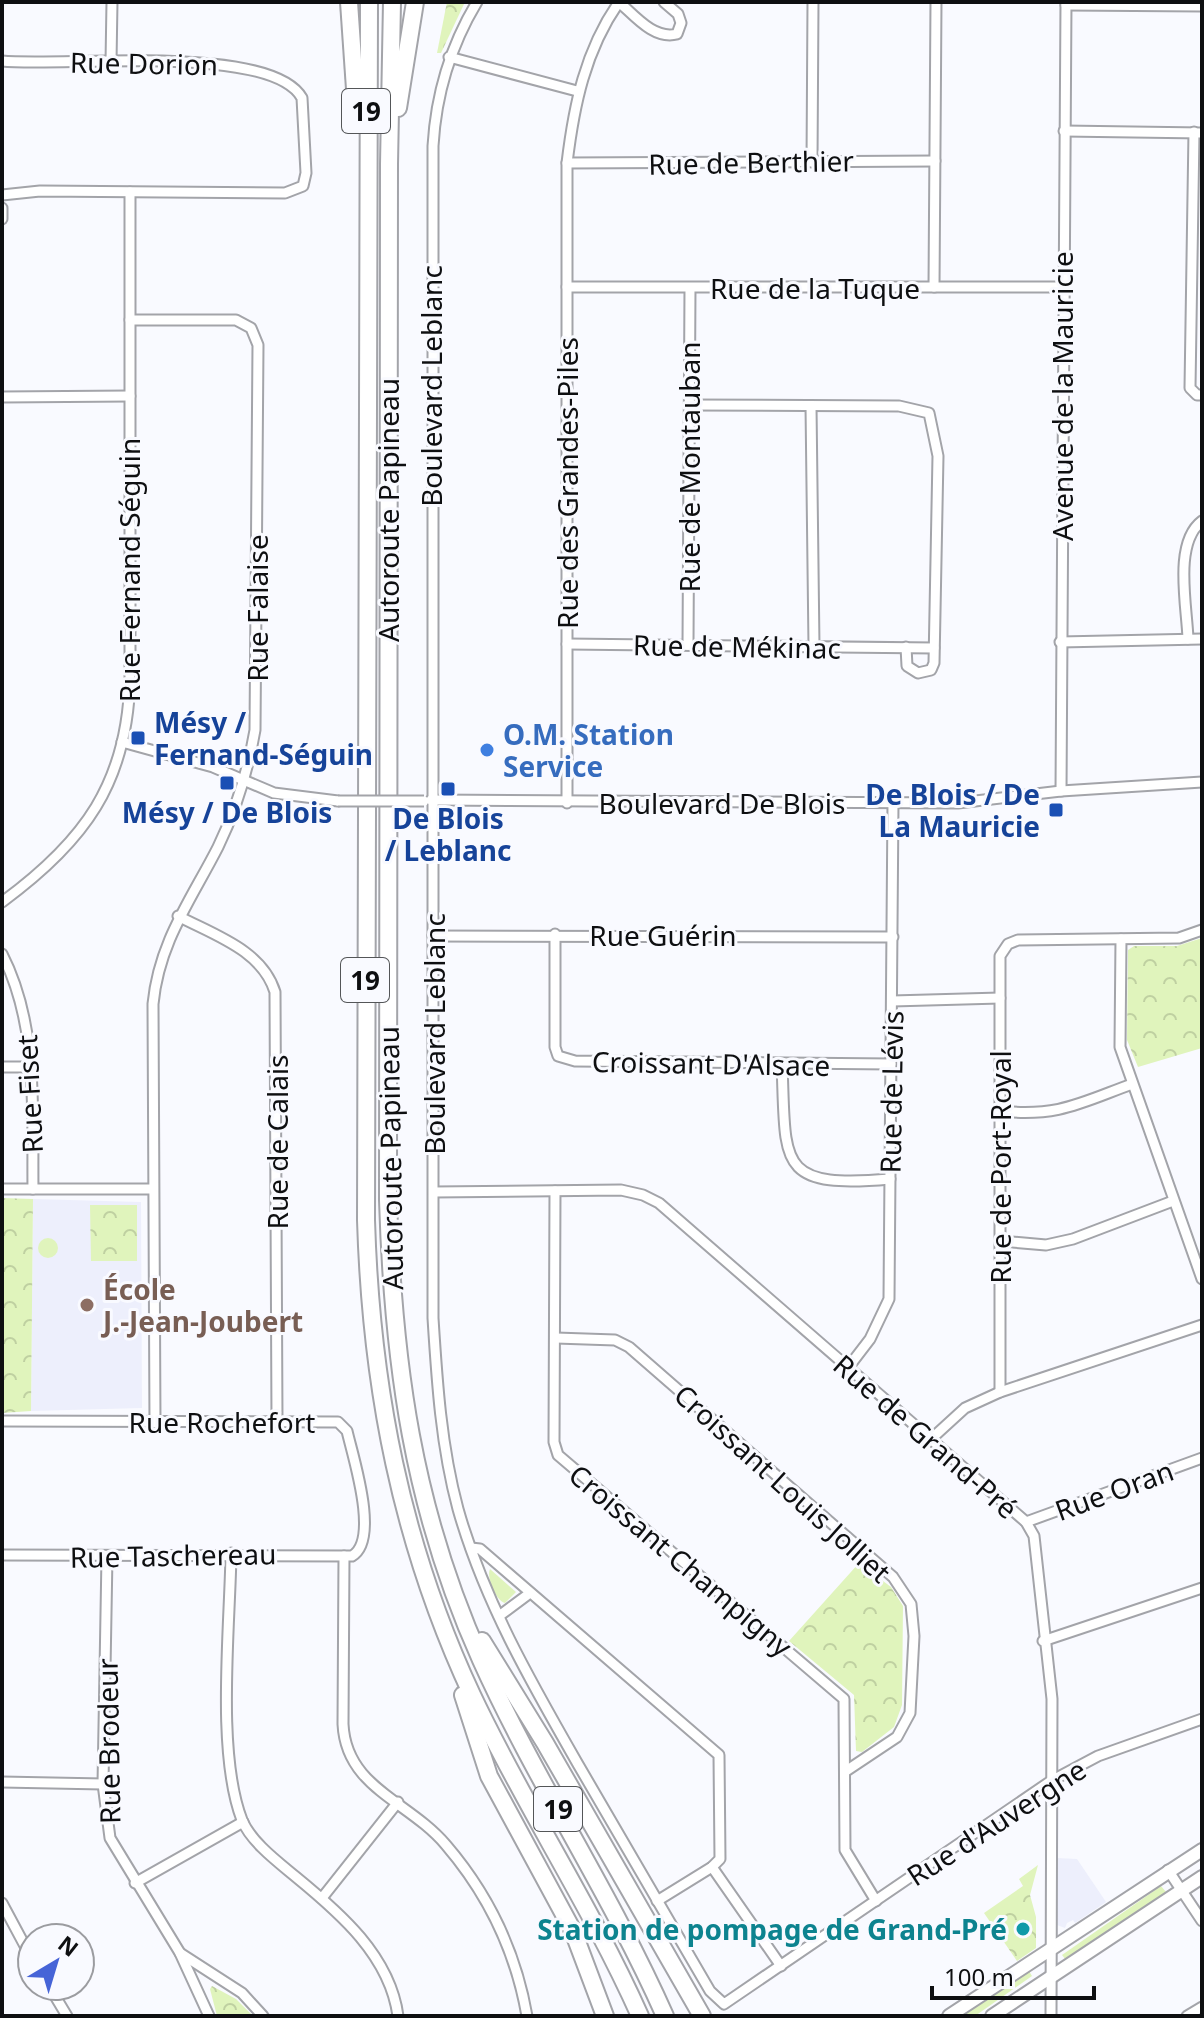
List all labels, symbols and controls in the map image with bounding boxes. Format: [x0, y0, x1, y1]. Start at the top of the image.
street label: Rue Dorion [70, 43, 218, 83]
road number: 19 [342, 89, 390, 133]
street label: Rue de Berthier [648, 141, 855, 183]
street label: Avenue de la Mauricie [1043, 251, 1081, 541]
street label: Boulevard Leblanc [412, 265, 450, 507]
street label: Rue de la Tuque [710, 269, 920, 307]
street label: Rue des Grandes-Piles [548, 337, 586, 629]
street label: Rue de Montauban [670, 341, 708, 593]
street label: Autoroute Papineau [369, 378, 407, 642]
street label: Rue Fernand Séguin [110, 438, 148, 702]
street label: Rue Falaise [238, 534, 276, 682]
street label: Rue de Mékinac [633, 625, 841, 667]
place label: Mésy / Fernand-Séguin [154, 703, 373, 773]
place label: O.M. Station Service [503, 715, 674, 785]
marker: Mésy / Fernand-Séguin [129, 729, 147, 747]
marker: O.M. Station Service [478, 741, 496, 759]
marker: Mésy / De Blois [218, 774, 236, 792]
place label: De Blois / De La Mauricie [865, 775, 1040, 845]
marker: De Blois / Leblanc [439, 780, 457, 798]
street label: Boulevard De Blois [599, 784, 845, 822]
place label: Mésy / De Blois [122, 793, 332, 831]
place label: De Blois / Leblanc [385, 799, 511, 869]
marker: De Blois / De La Mauricie [1047, 801, 1065, 819]
street label: Boulevard Leblanc [415, 913, 453, 1155]
street label: Rue Guérin [589, 916, 737, 954]
road number: 19 [341, 958, 389, 1002]
street label: Rue de Lévis [871, 1010, 911, 1174]
street label: Autoroute Papineau [369, 1026, 411, 1290]
street label: Rue Fiset [7, 1034, 51, 1154]
street label: Croissant D'Alsace [592, 1042, 830, 1084]
street label: Rue de Port-Royal [981, 1050, 1019, 1284]
street label: Rue de Calais [258, 1054, 296, 1230]
place label: École J.-Jean-Joubert [100, 1270, 303, 1340]
marker: École J.-Jean-Joubert [78, 1296, 96, 1314]
street label: Rue de Grand-Pré [826, 1345, 1026, 1527]
street label: Croissant Louis Jolliet [667, 1376, 899, 1590]
street label: Rue Rochefort [129, 1403, 315, 1441]
street label: Rue Oran [1049, 1451, 1179, 1529]
street label: Croissant Champigny [561, 1455, 801, 1665]
street label: Rue Taschereau [69, 1534, 277, 1576]
street label: Rue Brodeur [88, 1657, 128, 1824]
street label: Rue d'Auvergne [899, 1750, 1093, 1894]
road number: 19 [534, 1787, 582, 1831]
place label: Station de pompage de Grand-Pré [537, 1910, 1007, 1948]
marker: Station de pompage de Grand-Pré [1014, 1920, 1032, 1938]
north arrow [16, 1922, 96, 2002]
text: N [53, 1928, 85, 1963]
scale bar [932, 1950, 1094, 2000]
text: 100 m [944, 1960, 1014, 1993]

